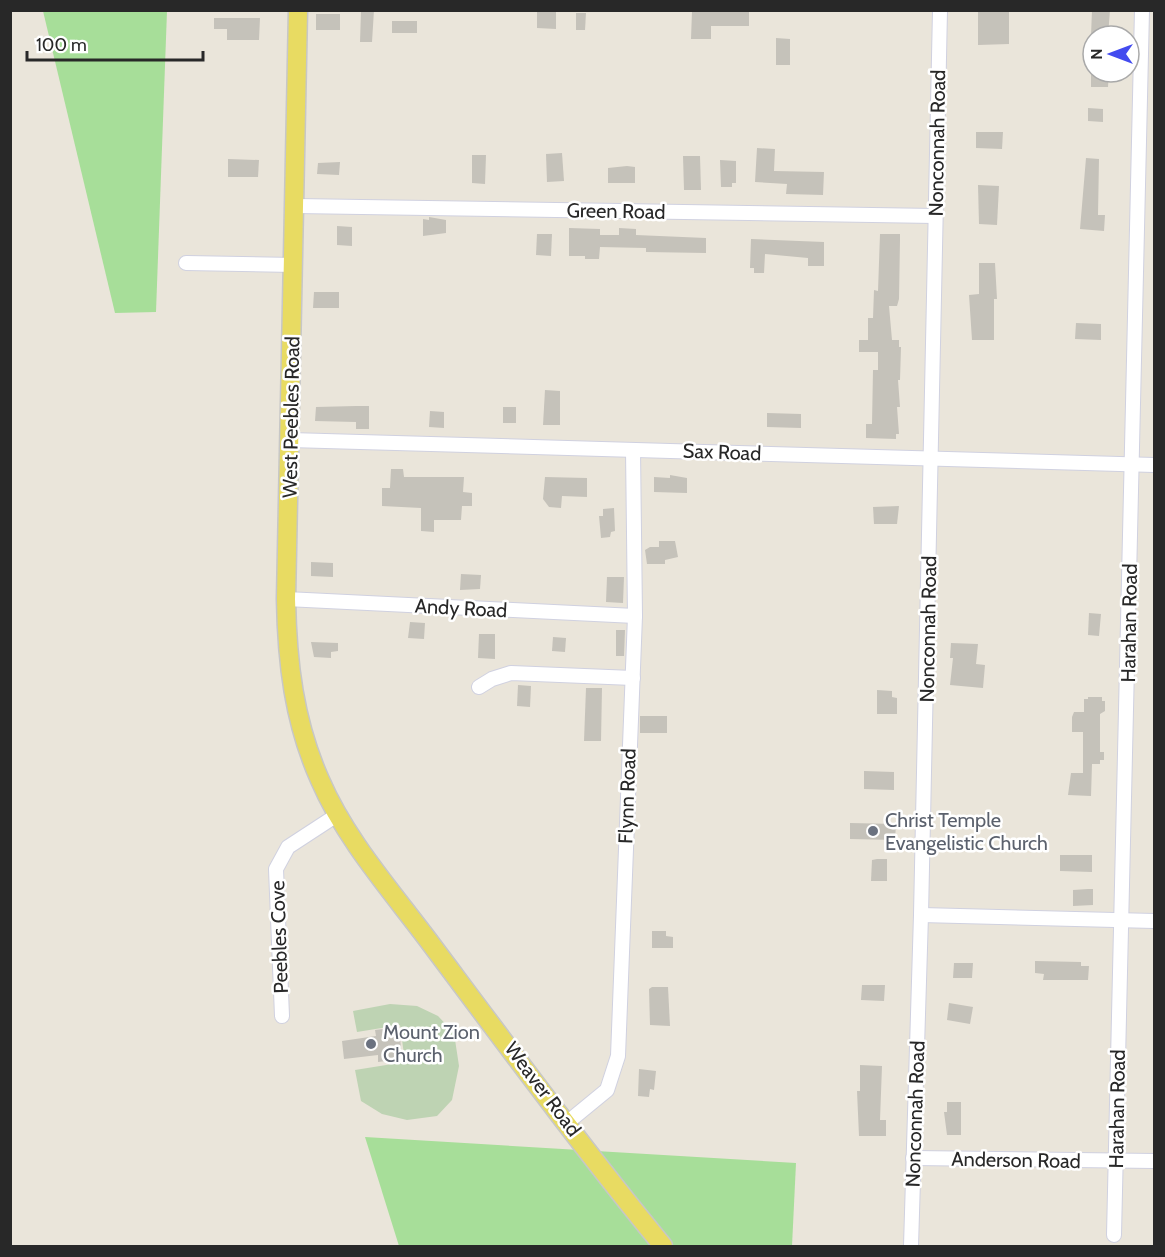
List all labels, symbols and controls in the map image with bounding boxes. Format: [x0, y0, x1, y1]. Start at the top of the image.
scale bar [27, 24, 202, 62]
north arrow [1081, 24, 1141, 84]
text: 100 m [36, 34, 87, 56]
text: N [1087, 48, 1106, 60]
street label: Nonconnah Road [924, 69, 950, 217]
street label: Green Road [566, 198, 666, 224]
street label: West Peebles Road [278, 336, 304, 498]
street label: Sax Road [682, 439, 762, 465]
street label: Nonconnah Road [915, 555, 941, 703]
street label: Harahan Road [1116, 563, 1142, 683]
street label: Andy Road [414, 594, 508, 622]
street label: Flynn Road [613, 748, 641, 844]
place label: Christ Temple Evangelistic Church [885, 808, 1048, 855]
marker: Christ Temple Evangelistic Church [866, 824, 880, 838]
street label: Peebles Cove [265, 880, 293, 994]
place label: Mount Zion Church [383, 1020, 480, 1067]
marker: Mount Zion Church [364, 1037, 378, 1051]
street label: Weaver Road [500, 1037, 586, 1141]
street label: Nonconnah Road [900, 1040, 930, 1188]
street label: Harahan Road [1104, 1049, 1130, 1169]
street label: Anderson Road [951, 1147, 1081, 1173]

